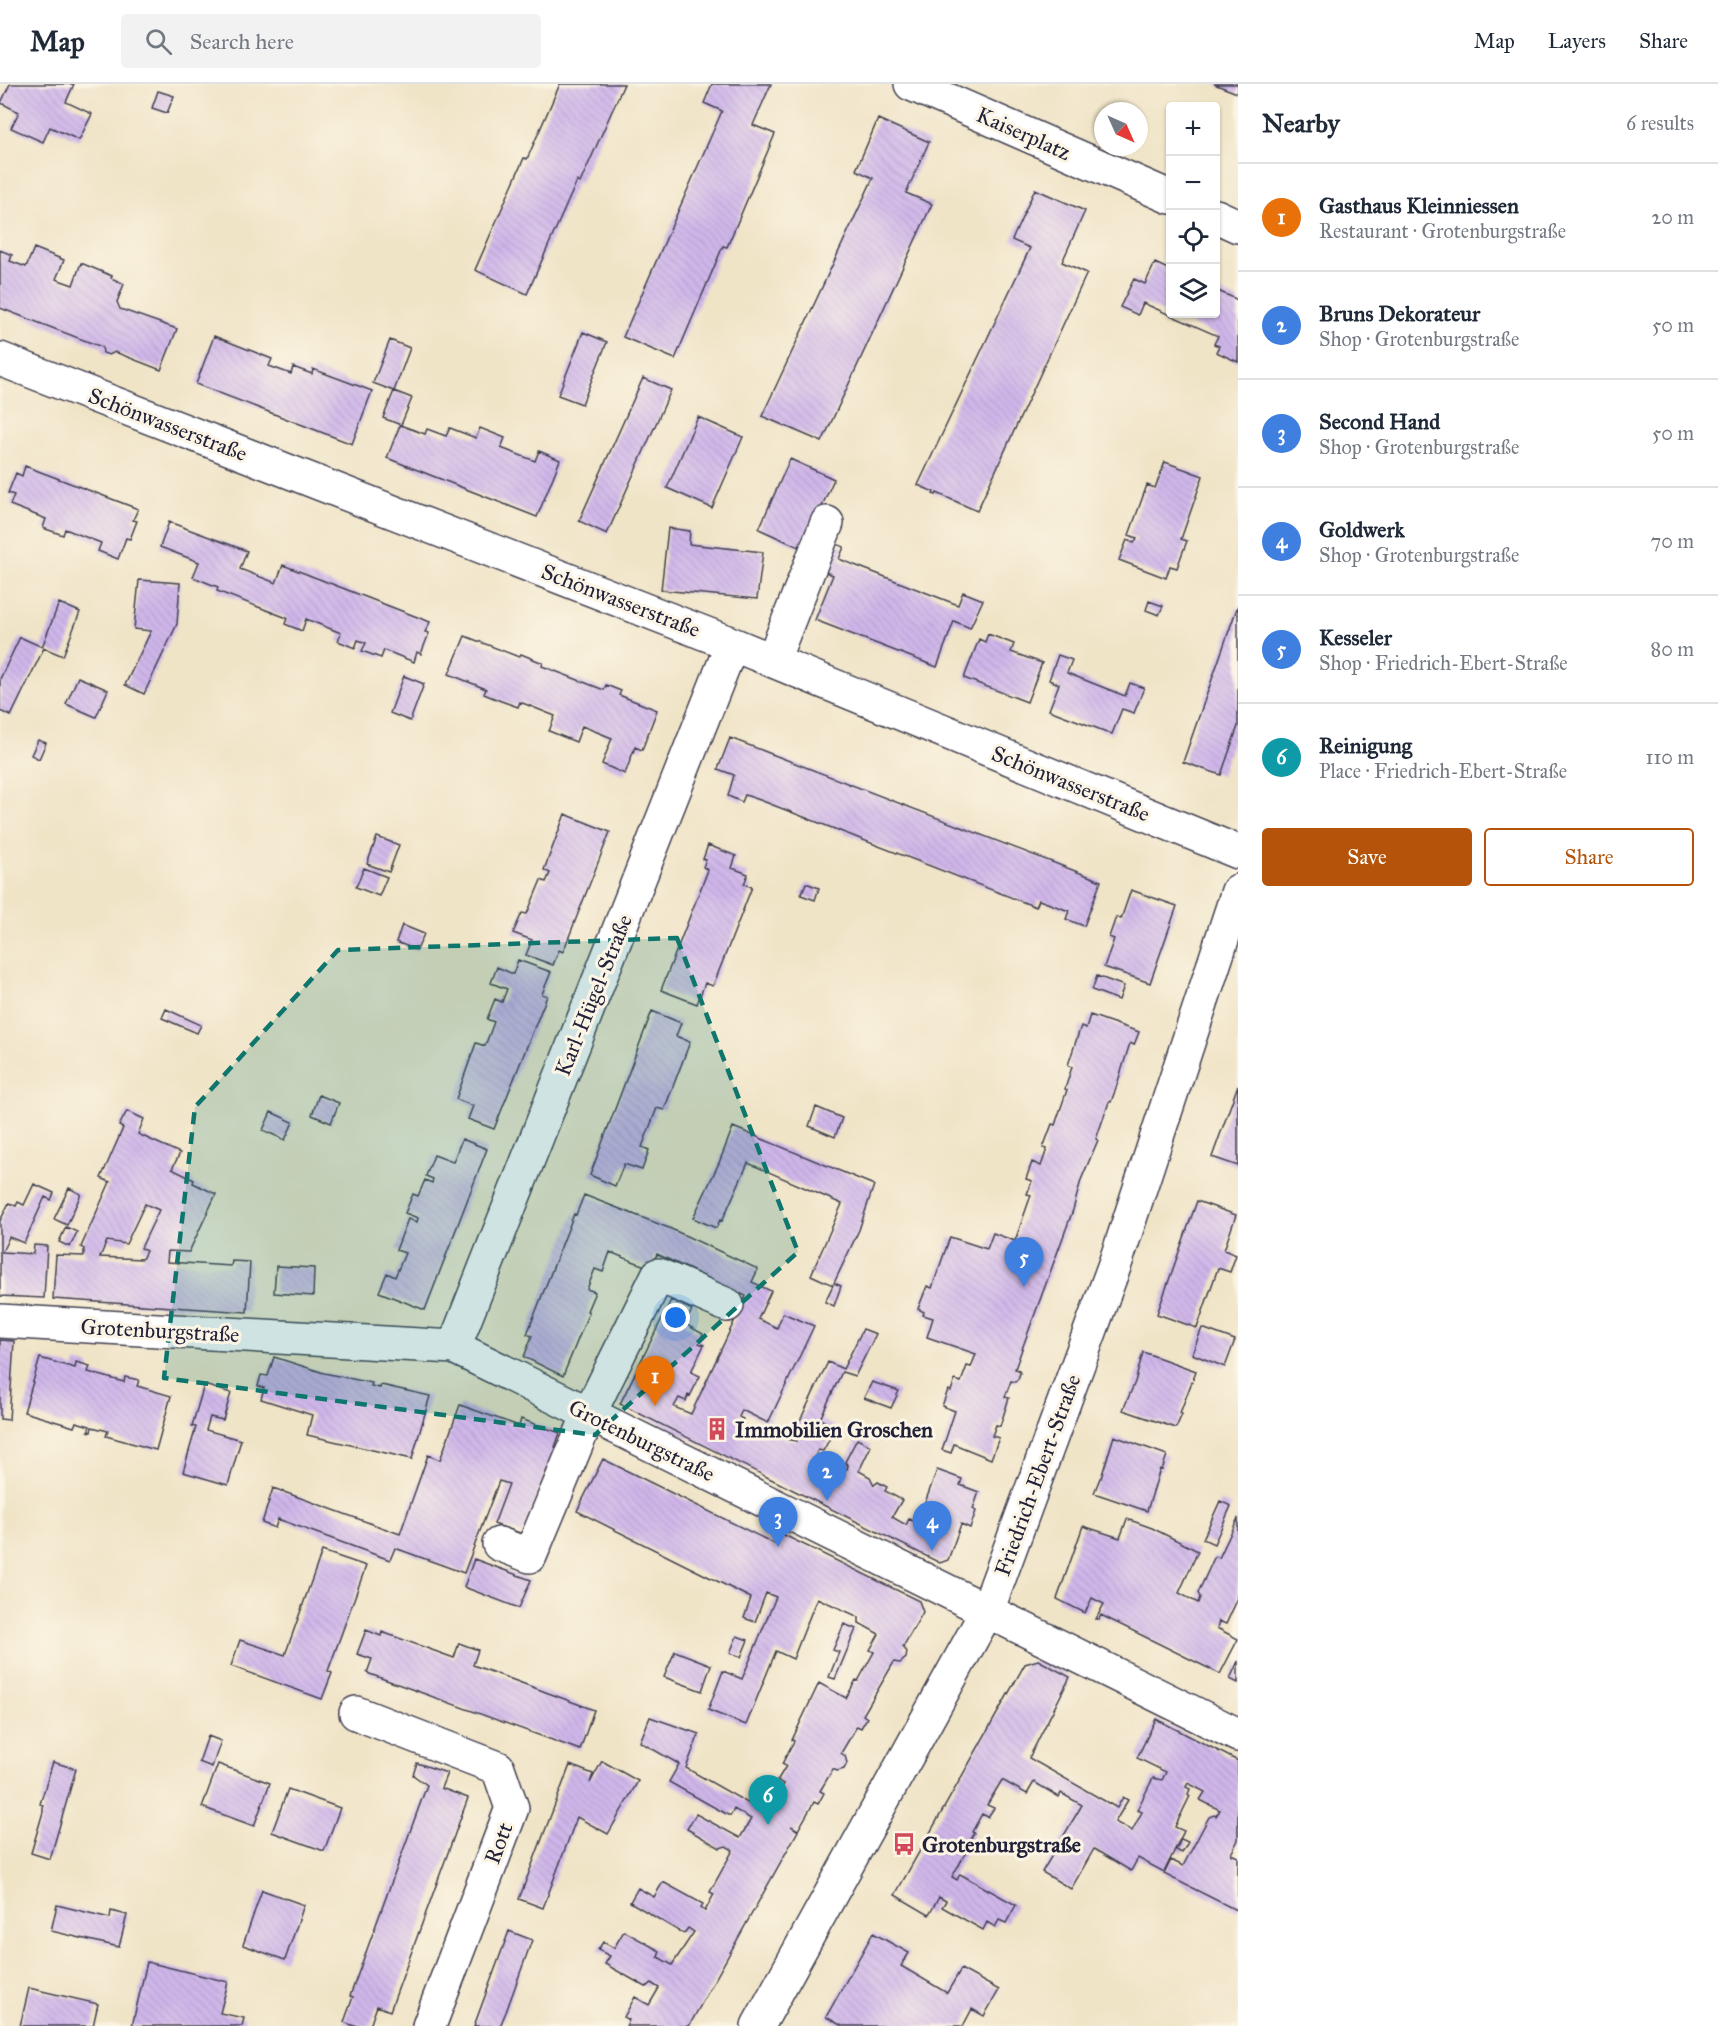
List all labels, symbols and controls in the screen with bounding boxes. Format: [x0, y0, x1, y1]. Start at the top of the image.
search box [121, 14, 541, 68]
text: Map [30, 24, 85, 59]
icon: search [142, 25, 175, 58]
text: Search here [190, 28, 294, 55]
text: Map [1474, 28, 1515, 54]
text: Layers [1548, 28, 1606, 54]
text: Share [1639, 28, 1688, 54]
street label: Kaiserplatz [972, 101, 1075, 166]
north arrow [1094, 102, 1148, 156]
map controls [1166, 102, 1220, 318]
button: + [1166, 102, 1220, 156]
text: Nearby [1262, 107, 1340, 139]
text: 6 results [1626, 111, 1694, 135]
button: − [1166, 156, 1220, 210]
text: Gasthaus Kleinniessen [1319, 192, 1519, 219]
text: 1 [1278, 205, 1285, 229]
text: 20 m [1651, 205, 1694, 229]
button: locate [1166, 210, 1220, 264]
text: Restaurant · Grotenburgstraße [1319, 219, 1566, 243]
button: layers [1166, 264, 1220, 318]
text: Bruns Dekorateur [1319, 300, 1480, 327]
text: 2 [1277, 313, 1286, 337]
text: 50 m [1652, 313, 1694, 337]
text: Shop · Grotenburgstraße [1319, 327, 1519, 351]
street label: Schönwasserstraße [85, 382, 251, 467]
text: Second Hand [1319, 408, 1440, 435]
text: 3 [1278, 421, 1286, 445]
text: 50 m [1652, 421, 1694, 445]
text: Shop · Grotenburgstraße [1319, 435, 1519, 459]
text: Goldwerk [1319, 516, 1405, 543]
text: 4 [1276, 529, 1287, 553]
text: 70 m [1651, 529, 1694, 553]
text: Shop · Grotenburgstraße [1319, 543, 1519, 567]
street label: Schönwasserstraße [538, 558, 704, 643]
text: Kesseler [1319, 624, 1392, 651]
text: 5 [1277, 637, 1286, 661]
text: 80 m [1651, 637, 1694, 661]
text: Shop · Friedrich-Ebert-Straße [1319, 651, 1568, 675]
text: Reinigung [1319, 732, 1412, 759]
street label: Schönwasserstraße [988, 739, 1154, 827]
text: 6 [1276, 745, 1287, 769]
text: 110 m [1646, 745, 1694, 769]
text: Place · Friedrich-Ebert-Straße [1319, 759, 1567, 783]
button: Save [1262, 828, 1472, 886]
button: Share [1484, 828, 1694, 886]
street label: Karl-Hügel-Straße [549, 911, 638, 1080]
pin: 5 [1004, 1238, 1044, 1287]
your location [661, 1303, 690, 1332]
street label: Grotenburgstraße [80, 1313, 240, 1348]
pin: 1 [636, 1356, 674, 1406]
street label: Friedrich-Ebert-Straße [988, 1371, 1086, 1580]
street label: Grotenburgstraße [564, 1393, 719, 1487]
building icon: Immobilien Groschen [704, 1416, 730, 1442]
place label: Immobilien Groschen [735, 1416, 933, 1443]
pin: 2 [808, 1452, 846, 1501]
pin: 3 [758, 1498, 798, 1547]
pin: 4 [912, 1502, 952, 1551]
pin: 6 [748, 1776, 788, 1825]
street label: Rott [478, 1818, 519, 1868]
bus stop icon: Grotenburgstraße [891, 1831, 917, 1857]
place label: Grotenburgstraße [922, 1831, 1081, 1858]

